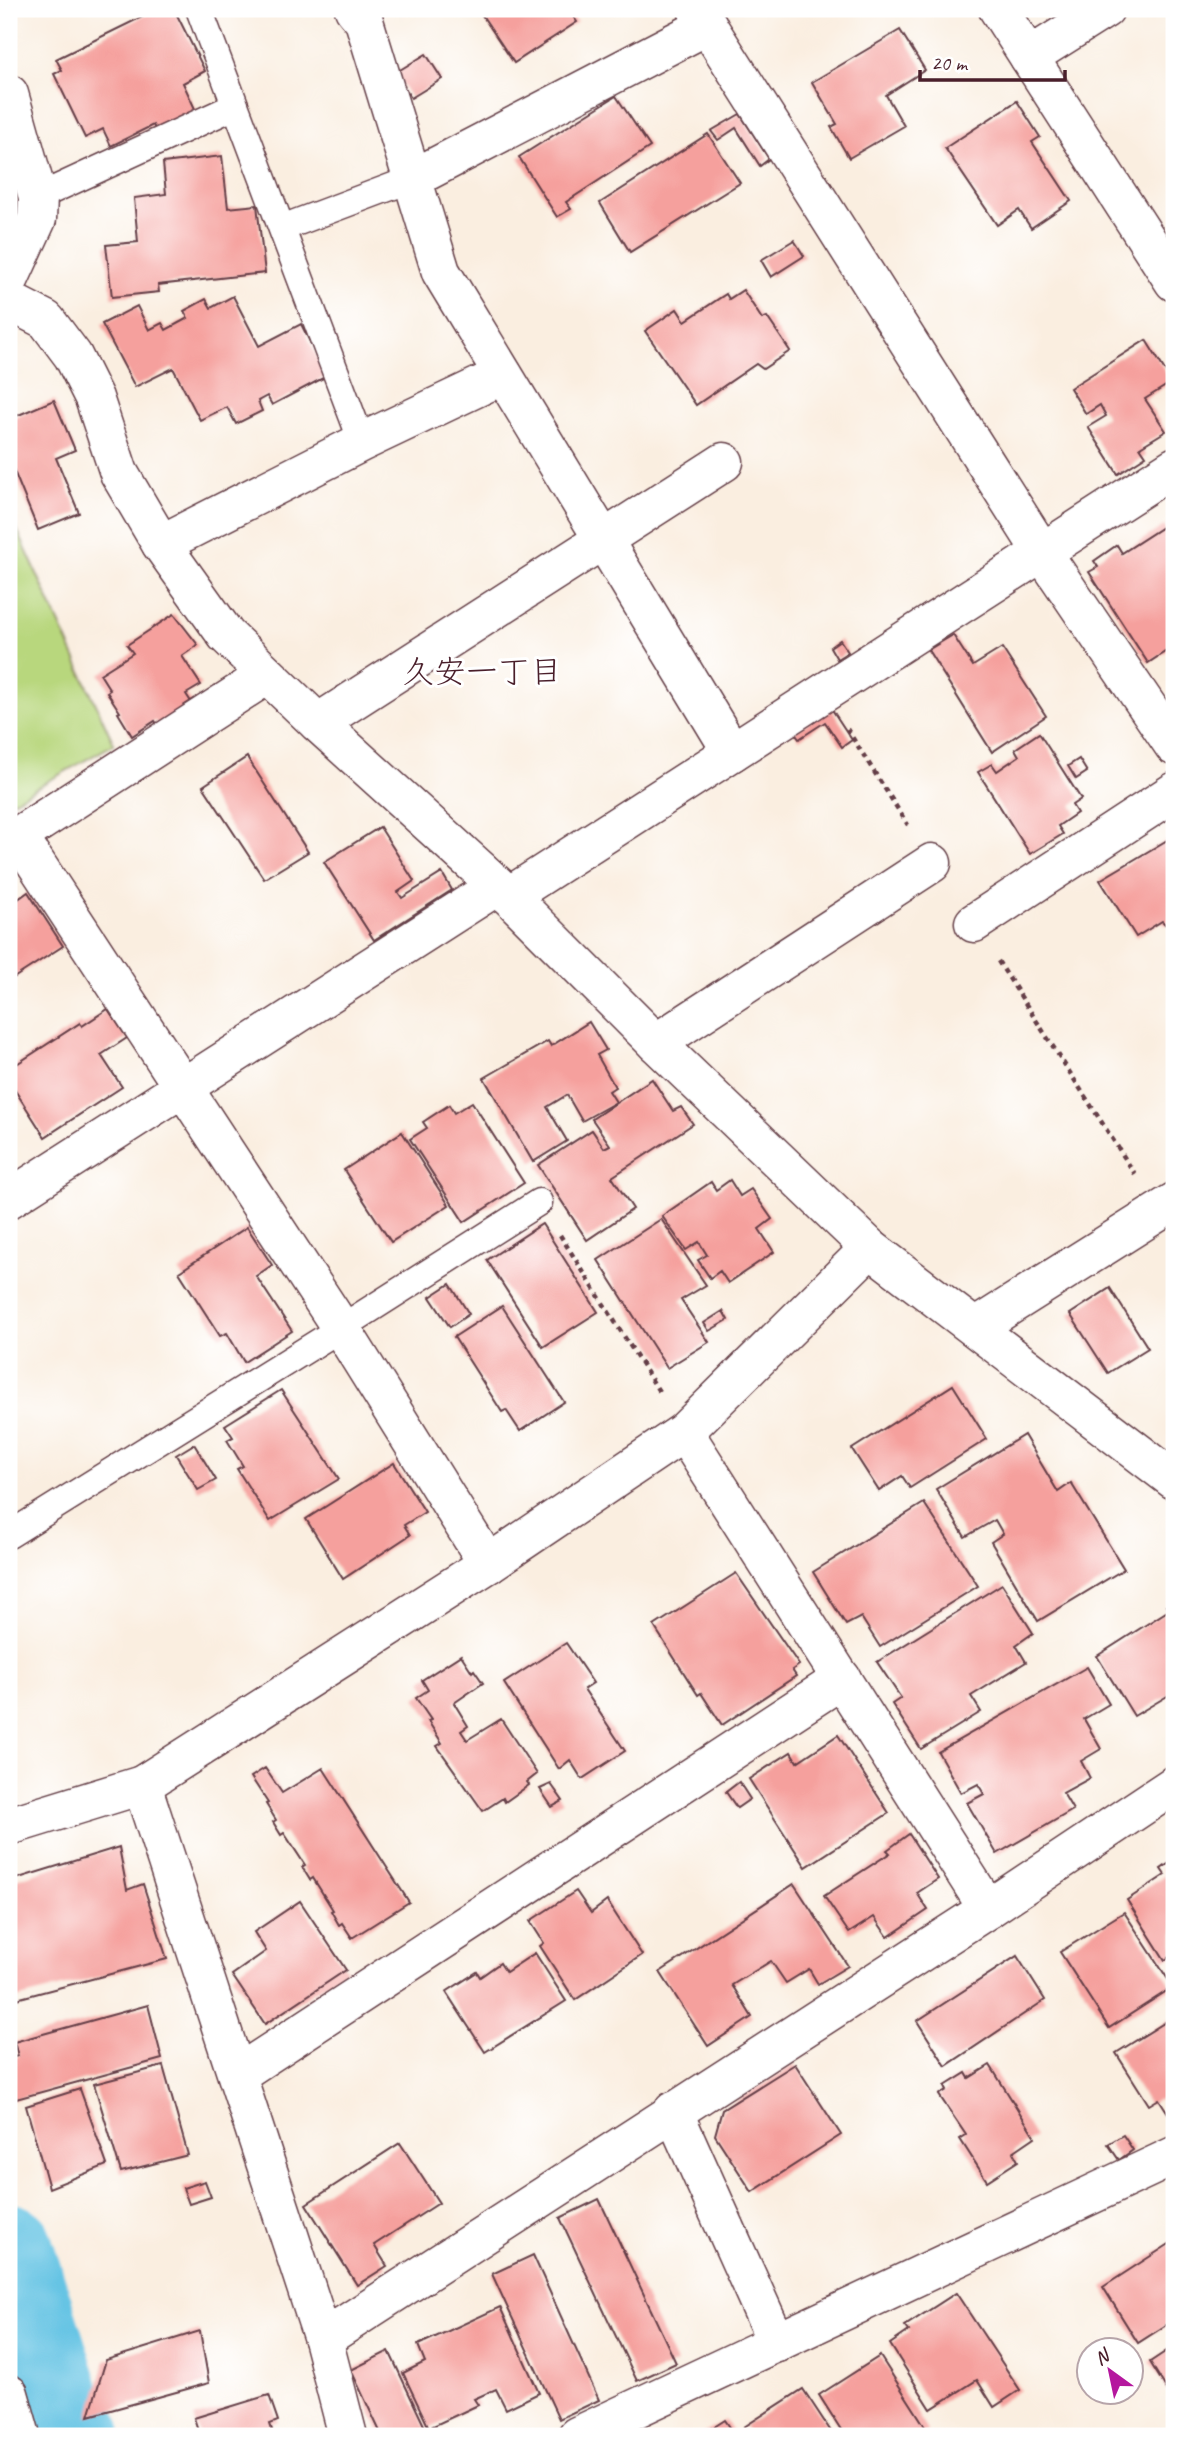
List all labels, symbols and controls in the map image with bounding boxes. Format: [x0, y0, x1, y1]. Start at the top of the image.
scale bar [920, 38, 1066, 82]
text: 20 m [931, 50, 969, 76]
district label: 久安一丁目 [402, 651, 562, 692]
north arrow [1074, 2336, 1144, 2406]
text: N [1090, 2343, 1115, 2371]

